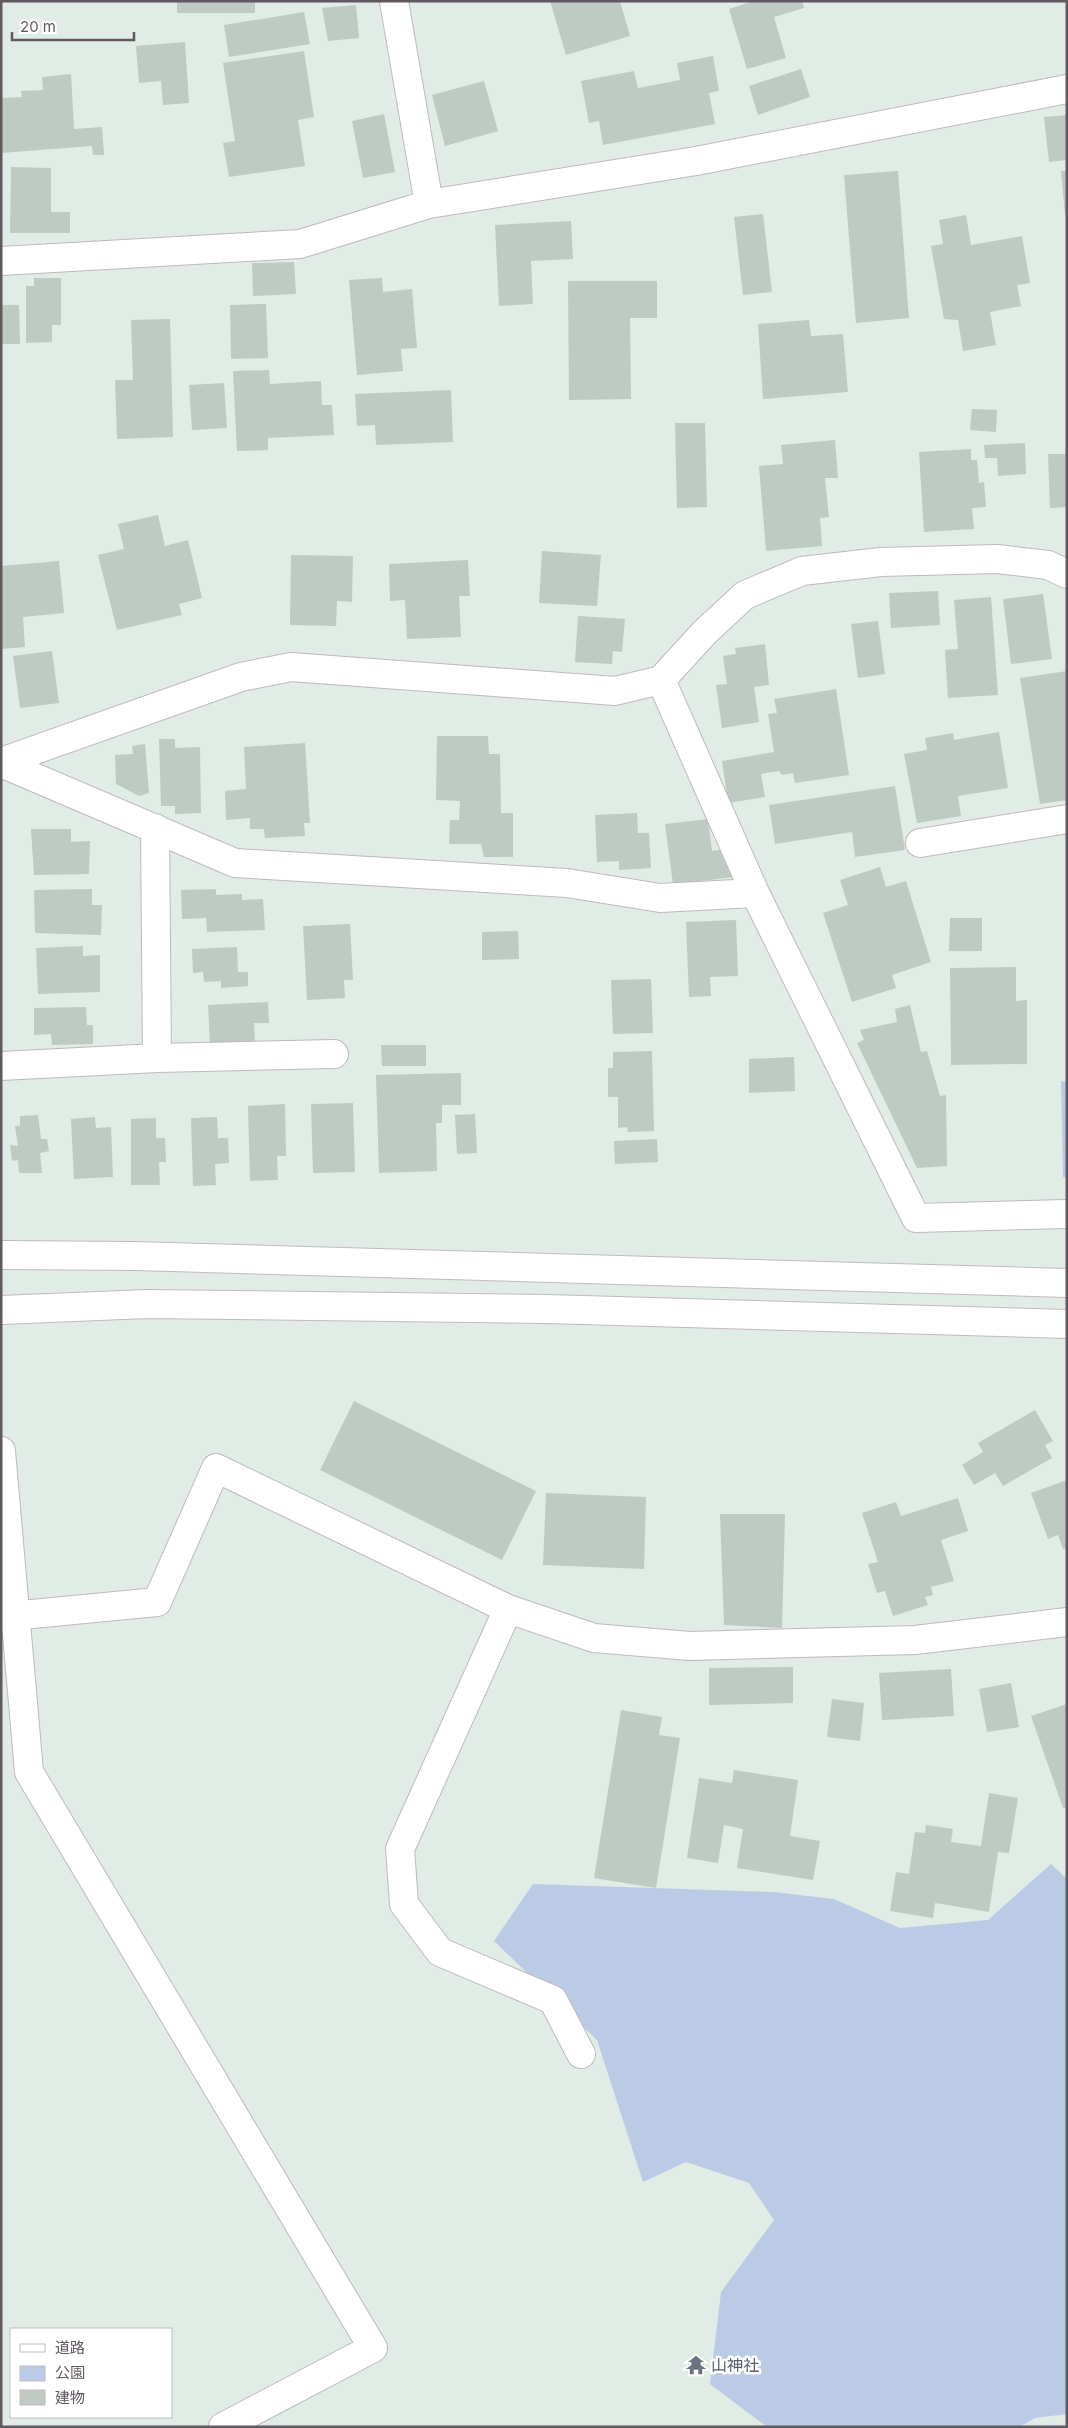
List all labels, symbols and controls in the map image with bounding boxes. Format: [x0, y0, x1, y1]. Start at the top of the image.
scale bar [12, 10, 135, 42]
text: 20 m [20, 17, 56, 36]
legend [10, 2328, 172, 2418]
text: 道路 [55, 2338, 85, 2357]
temple icon: 山神社 [685, 2354, 707, 2376]
place label: 山神社 [711, 2355, 759, 2375]
text: 公園 [55, 2363, 85, 2382]
text: 建物 [55, 2388, 85, 2407]

